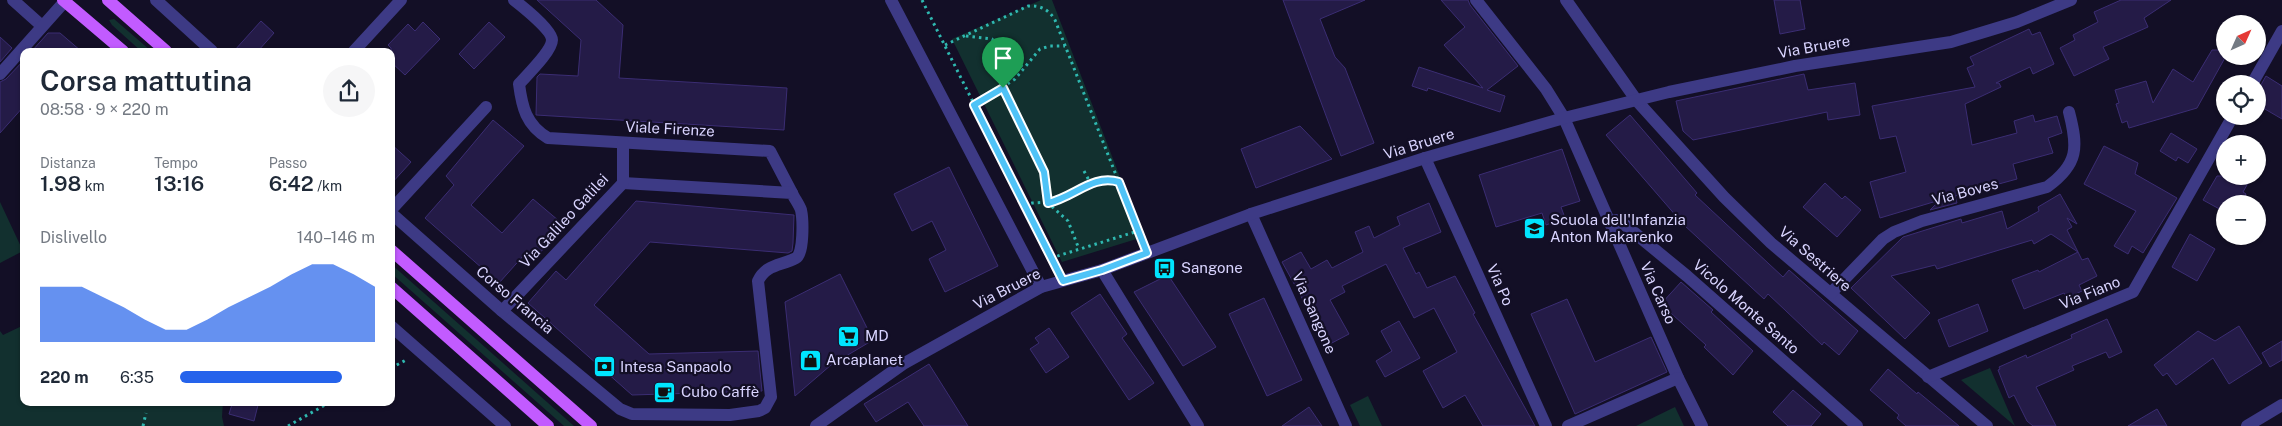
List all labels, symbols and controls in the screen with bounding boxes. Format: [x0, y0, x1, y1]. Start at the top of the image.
north arrow [2216, 15, 2266, 65]
map controls [2216, 15, 2266, 245]
street label: Via Bruere [1776, 32, 1851, 61]
pin [982, 37, 1024, 88]
icon: arrive [989, 44, 1017, 72]
text: Corsa mattutina [40, 64, 252, 97]
button: share [323, 65, 375, 117]
button: locate [2216, 75, 2266, 125]
text: 08:58 · 9 × 220 m [40, 100, 169, 119]
street label: Viale Firenze [625, 118, 715, 139]
street label: Via Bruere [1381, 125, 1456, 162]
button: + [2216, 135, 2266, 185]
text: Distanza [40, 155, 96, 171]
text: Tempo [154, 155, 198, 171]
text: Passo [269, 155, 307, 171]
street label: Via Galileo Galilei [516, 170, 611, 271]
text: 1.98 [40, 171, 81, 196]
text: 13:16 [154, 171, 204, 196]
text: 6:42 [269, 171, 314, 196]
street label: Via Boves [1930, 175, 2000, 208]
text: km [81, 178, 105, 194]
text: /km [314, 178, 342, 194]
button: − [2216, 195, 2266, 245]
place label: Scuola dell'Infanzia Anton Makarenko [1550, 211, 1686, 245]
school or university icon: Scuola dell'Infanzia Anton Makarenko [1522, 217, 1546, 241]
street label: Via Sestriere [1776, 223, 1855, 294]
text: Dislivello [40, 228, 107, 247]
text: 140–146 m [297, 228, 375, 247]
bus stop icon: Sangone [1153, 256, 1177, 280]
street label: Vicolo Monte Santo [1690, 256, 1803, 357]
place label: Sangone [1181, 259, 1243, 276]
street label: Via Carso [1637, 259, 1680, 326]
street label: Via Po [1484, 261, 1517, 308]
street label: Corso Francia [473, 262, 557, 337]
street label: Via Bruere [970, 264, 1043, 313]
street label: Via Sangone [1289, 269, 1340, 356]
street label: Via Fiano [2057, 273, 2123, 312]
supermarket icon: MD [837, 324, 861, 348]
place label: MD [865, 327, 889, 344]
shop icon: Arcaplanet [798, 348, 822, 372]
place label: Arcaplanet [826, 351, 903, 368]
bank icon: Intesa Sanpaolo [592, 355, 616, 379]
place label: Intesa Sanpaolo [620, 358, 731, 375]
text: 220 m [40, 368, 89, 387]
text: 6:35 [120, 368, 154, 387]
cafe icon: Cubo Caffè [653, 380, 677, 404]
place label: Cubo Caffè [681, 383, 759, 400]

